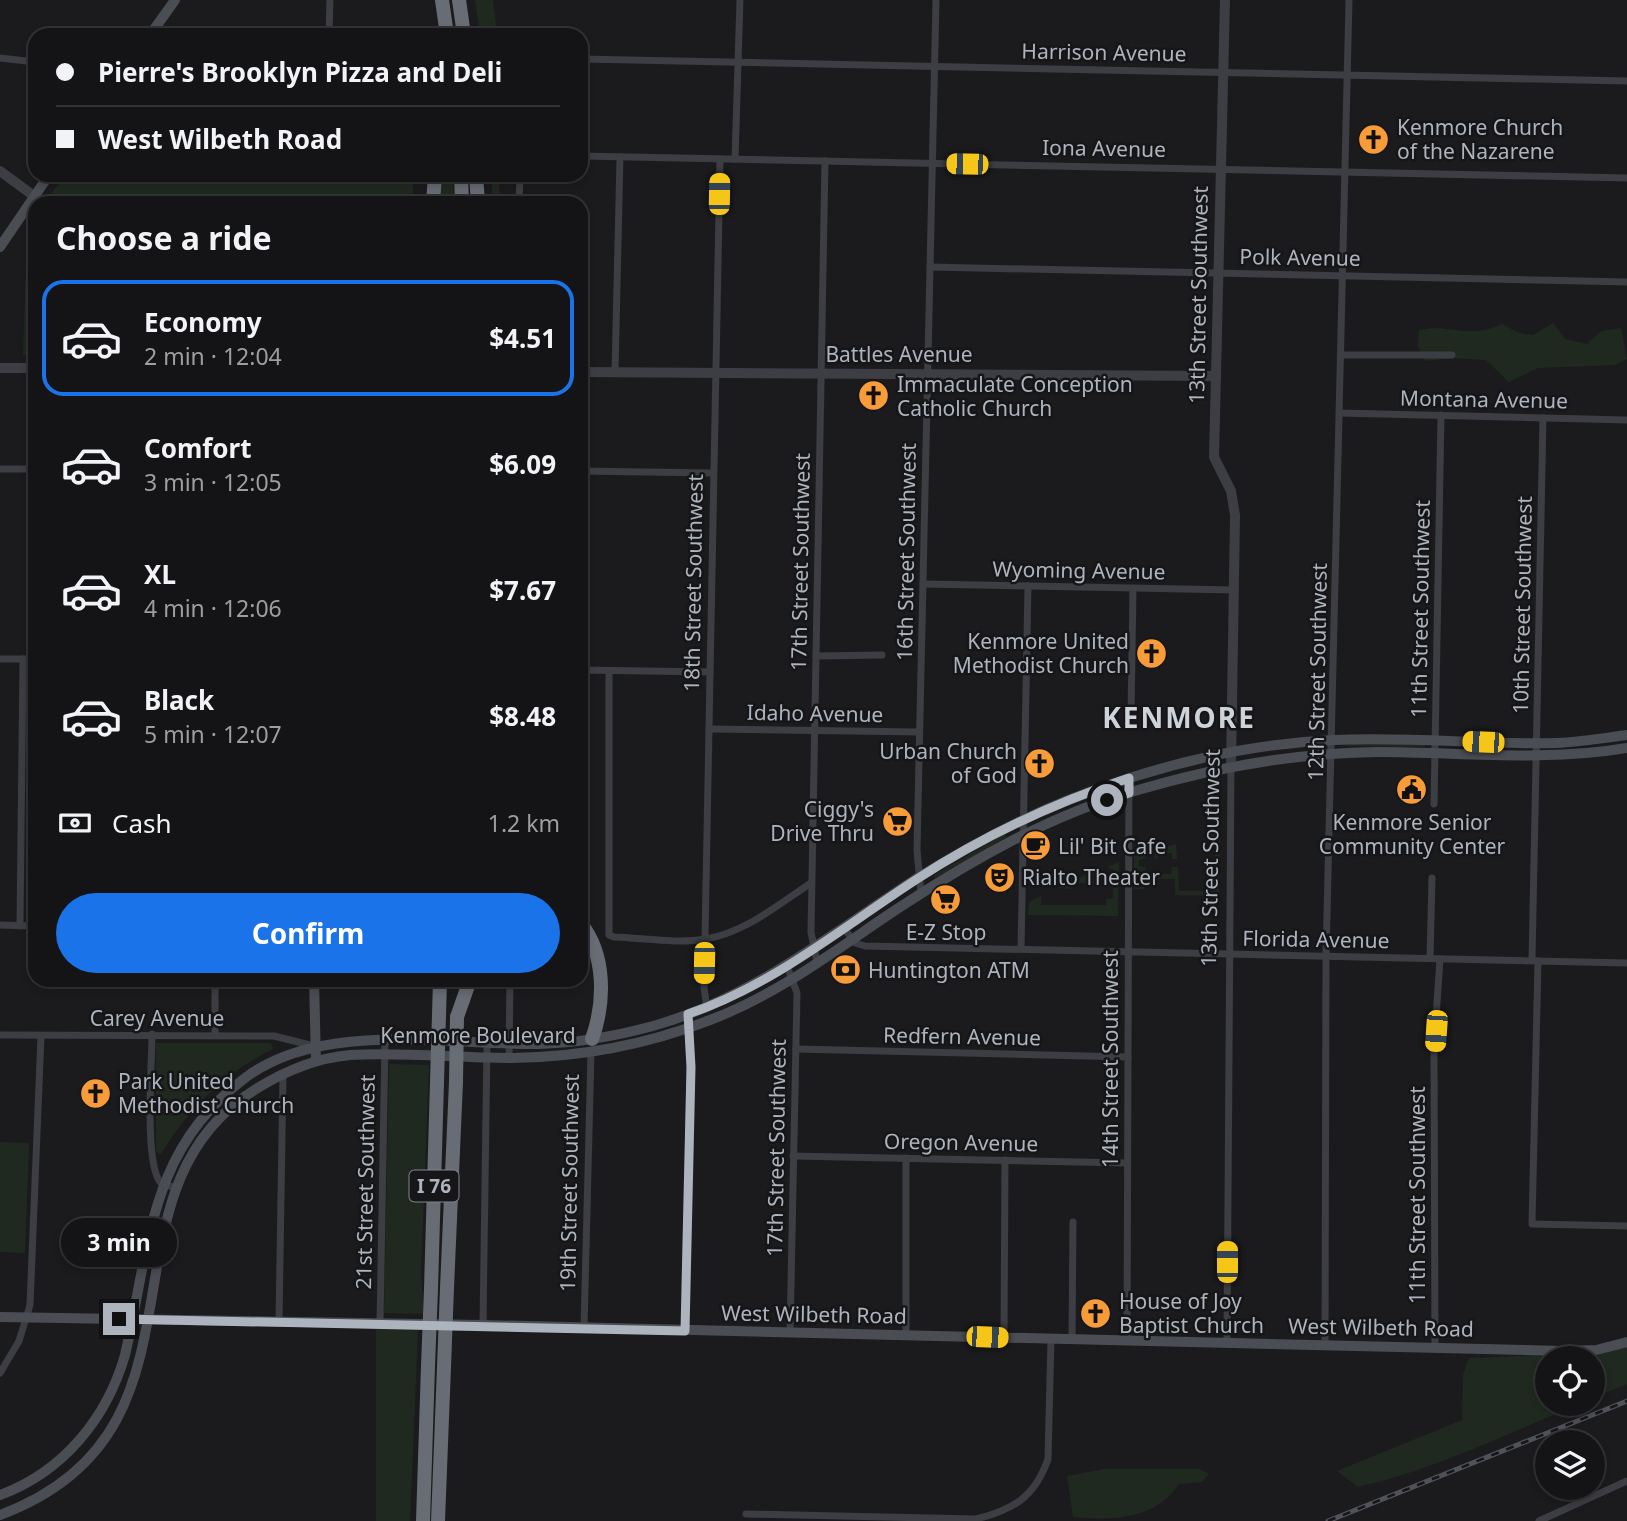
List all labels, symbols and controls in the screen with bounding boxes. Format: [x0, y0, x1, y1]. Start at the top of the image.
street label: Harrison Avenue [1021, 37, 1187, 67]
text: Pierre's Brooklyn Pizza and Deli [98, 54, 502, 90]
place label: Kenmore Church of the Nazarene [1397, 113, 1563, 165]
text: West Wilbeth Road [98, 121, 342, 157]
church icon: Kenmore Church of the Nazarene [1357, 122, 1391, 156]
street label: Iona Avenue [1042, 133, 1166, 163]
car [946, 153, 989, 175]
car [709, 173, 730, 215]
street label: 13th Street Southwest [1182, 185, 1214, 404]
text: Choose a ride [56, 216, 272, 259]
street label: Polk Avenue [1239, 242, 1361, 272]
text: Economy [144, 304, 262, 340]
icon: car [60, 307, 123, 370]
text: $4.51 [489, 320, 556, 356]
text: 2 min · 12:04 [144, 340, 282, 372]
street label: Battles Avenue [825, 340, 973, 368]
place label: Immaculate Conception Catholic Church [897, 370, 1133, 422]
church icon: Immaculate Conception Catholic Church [857, 379, 891, 413]
street label: Montana Avenue [1400, 384, 1568, 414]
text: Comfort [144, 430, 252, 466]
icon: car [60, 433, 123, 496]
street label: 16th Street Southwest [890, 442, 922, 661]
text: $6.09 [489, 446, 556, 482]
street label: 17th Street Southwest [784, 452, 816, 671]
text: 3 min · 12:05 [144, 466, 282, 498]
street label: 18th Street Southwest [677, 473, 709, 692]
street label: 10th Street Southwest [1506, 495, 1538, 714]
street label: 11th Street Southwest [1404, 499, 1436, 718]
street label: Wyoming Avenue [992, 554, 1166, 586]
text: XL [144, 556, 176, 592]
icon: car [60, 559, 123, 622]
street label: 12th Street Southwest [1301, 562, 1333, 781]
text: $7.67 [489, 572, 556, 608]
text: 4 min · 12:06 [144, 592, 282, 624]
place label: Kenmore United Methodist Church [953, 627, 1129, 679]
church icon: Kenmore United Methodist Church [1135, 636, 1169, 670]
text: Black [144, 682, 214, 718]
icon: car [60, 685, 123, 748]
text: $8.48 [489, 698, 556, 734]
street label: Idaho Avenue [746, 698, 884, 728]
district label: KENMORE [1102, 698, 1256, 736]
text: 5 min · 12:07 [144, 718, 282, 750]
car [1462, 731, 1505, 753]
place label: Urban Church of God [879, 737, 1017, 789]
church icon: Urban Church of God [1023, 746, 1057, 780]
street label: 13th Street Southwest [1194, 748, 1226, 967]
public building icon: Kenmore Senior Community Center [1395, 773, 1429, 807]
route start [1091, 784, 1123, 816]
place label: Ciggy's Drive Thru [770, 795, 874, 847]
icon: cash [56, 804, 94, 842]
supermarket icon: Ciggy's Drive Thru [880, 804, 914, 838]
text: Cash [112, 805, 172, 841]
text: 1.2 km [488, 807, 560, 839]
place label: Kenmore Senior Community Center [1319, 808, 1506, 860]
cafe icon: Lil' Bit Cafe [1018, 829, 1052, 863]
place label: Lil' Bit Cafe [1058, 832, 1166, 860]
theatre icon: Rialto Theater [982, 860, 1016, 894]
place label: Rialto Theater [1022, 863, 1160, 891]
supermarket icon: E-Z Stop [929, 883, 963, 917]
button: Confirm [56, 893, 560, 973]
place label: E-Z Stop [906, 918, 986, 946]
street label: Florida Avenue [1242, 924, 1390, 954]
car [694, 942, 715, 984]
street label: 14th Street Southwest [1096, 950, 1124, 1168]
bank icon: Huntington ATM [828, 953, 862, 987]
place label: Huntington ATM [868, 956, 1030, 984]
street label: Carey Avenue [90, 1004, 224, 1032]
car [1425, 1009, 1448, 1053]
street label: Kenmore Boulevard [380, 1021, 576, 1049]
street label: Redfern Avenue [883, 1021, 1041, 1051]
street label: 17th Street Southwest [760, 1038, 792, 1257]
place label: Park United Methodist Church [118, 1067, 294, 1119]
street label: 19th Street Southwest [553, 1073, 585, 1292]
street label: 21st Street Southwest [349, 1074, 381, 1290]
church icon: Park United Methodist Church [78, 1076, 112, 1110]
street label: 11th Street Southwest [1403, 1086, 1431, 1304]
street label: Oregon Avenue [884, 1127, 1038, 1157]
road number: I 76 [410, 1170, 458, 1202]
callout: 3 min [61, 1218, 177, 1266]
text: 3 min [87, 1226, 151, 1258]
car [1217, 1241, 1238, 1283]
place label: House of Joy Baptist Church [1119, 1287, 1264, 1339]
church icon: House of Joy Baptist Church [1079, 1296, 1113, 1330]
street label: West Wilbeth Road [721, 1298, 907, 1330]
route end [103, 1303, 135, 1335]
street label: West Wilbeth Road [1288, 1311, 1474, 1343]
car [966, 1326, 1009, 1348]
map controls [1535, 1346, 1605, 1500]
button: locate [1535, 1346, 1605, 1416]
button: layers [1535, 1430, 1605, 1500]

